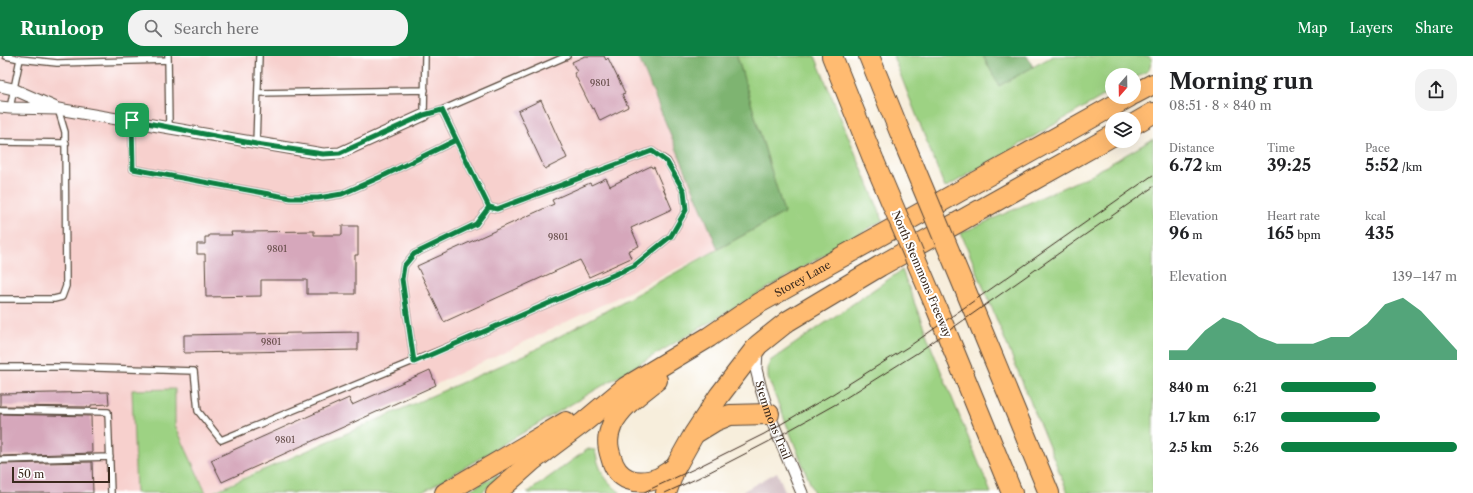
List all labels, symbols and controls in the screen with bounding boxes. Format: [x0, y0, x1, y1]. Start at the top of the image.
search box [128, 10, 408, 46]
text: Runloop [20, 17, 104, 40]
icon: search [142, 17, 164, 39]
text: Search here [174, 19, 259, 38]
text: Map [1297, 19, 1327, 37]
text: Layers [1349, 19, 1393, 37]
text: Share [1415, 19, 1453, 37]
north arrow [1105, 68, 1141, 104]
map controls [1105, 68, 1141, 148]
text: Morning run [1169, 68, 1313, 95]
button: share [1415, 69, 1457, 111]
house number: 9801 [590, 77, 610, 88]
text: 08:51 · 8 × 840 m [1169, 97, 1272, 113]
pin [115, 103, 149, 137]
icon: arrive [121, 109, 143, 131]
button: layers [1105, 112, 1141, 148]
text: Distance [1169, 141, 1215, 155]
text: Time [1267, 141, 1295, 155]
text: Pace [1365, 141, 1390, 155]
text: 6.72 [1169, 155, 1203, 175]
text: 39:25 [1267, 155, 1311, 175]
text: 5:52 [1365, 155, 1399, 175]
text: km [1203, 160, 1222, 174]
text: /km [1399, 160, 1422, 174]
street label: North Stemmons Freeway [889, 208, 955, 340]
text: Elevation [1169, 209, 1218, 223]
text: Heart rate [1267, 209, 1320, 223]
text: kcal [1365, 209, 1386, 223]
text: 96 [1169, 223, 1189, 243]
text: 165 [1267, 223, 1294, 243]
text: 435 [1365, 223, 1394, 243]
text: m [1189, 228, 1203, 242]
text: bpm [1294, 228, 1321, 242]
house number: 9801 [548, 231, 568, 242]
house number: 9801 [267, 243, 287, 254]
street label: Storey Lane [772, 257, 833, 300]
text: Elevation [1169, 268, 1227, 284]
text: 139–147 m [1392, 268, 1457, 284]
house number: 9801 [261, 336, 281, 347]
street label: Stemmons Trail [752, 379, 794, 462]
text: 840 m [1169, 379, 1209, 395]
text: 6:21 [1233, 379, 1257, 395]
text: 1.7 km [1169, 409, 1210, 425]
text: 6:17 [1233, 409, 1256, 425]
house number: 9801 [275, 434, 295, 445]
text: 2.5 km [1169, 439, 1212, 455]
text: 5:26 [1233, 439, 1259, 455]
scale bar [12, 465, 110, 484]
text: 50 m [18, 467, 44, 481]

